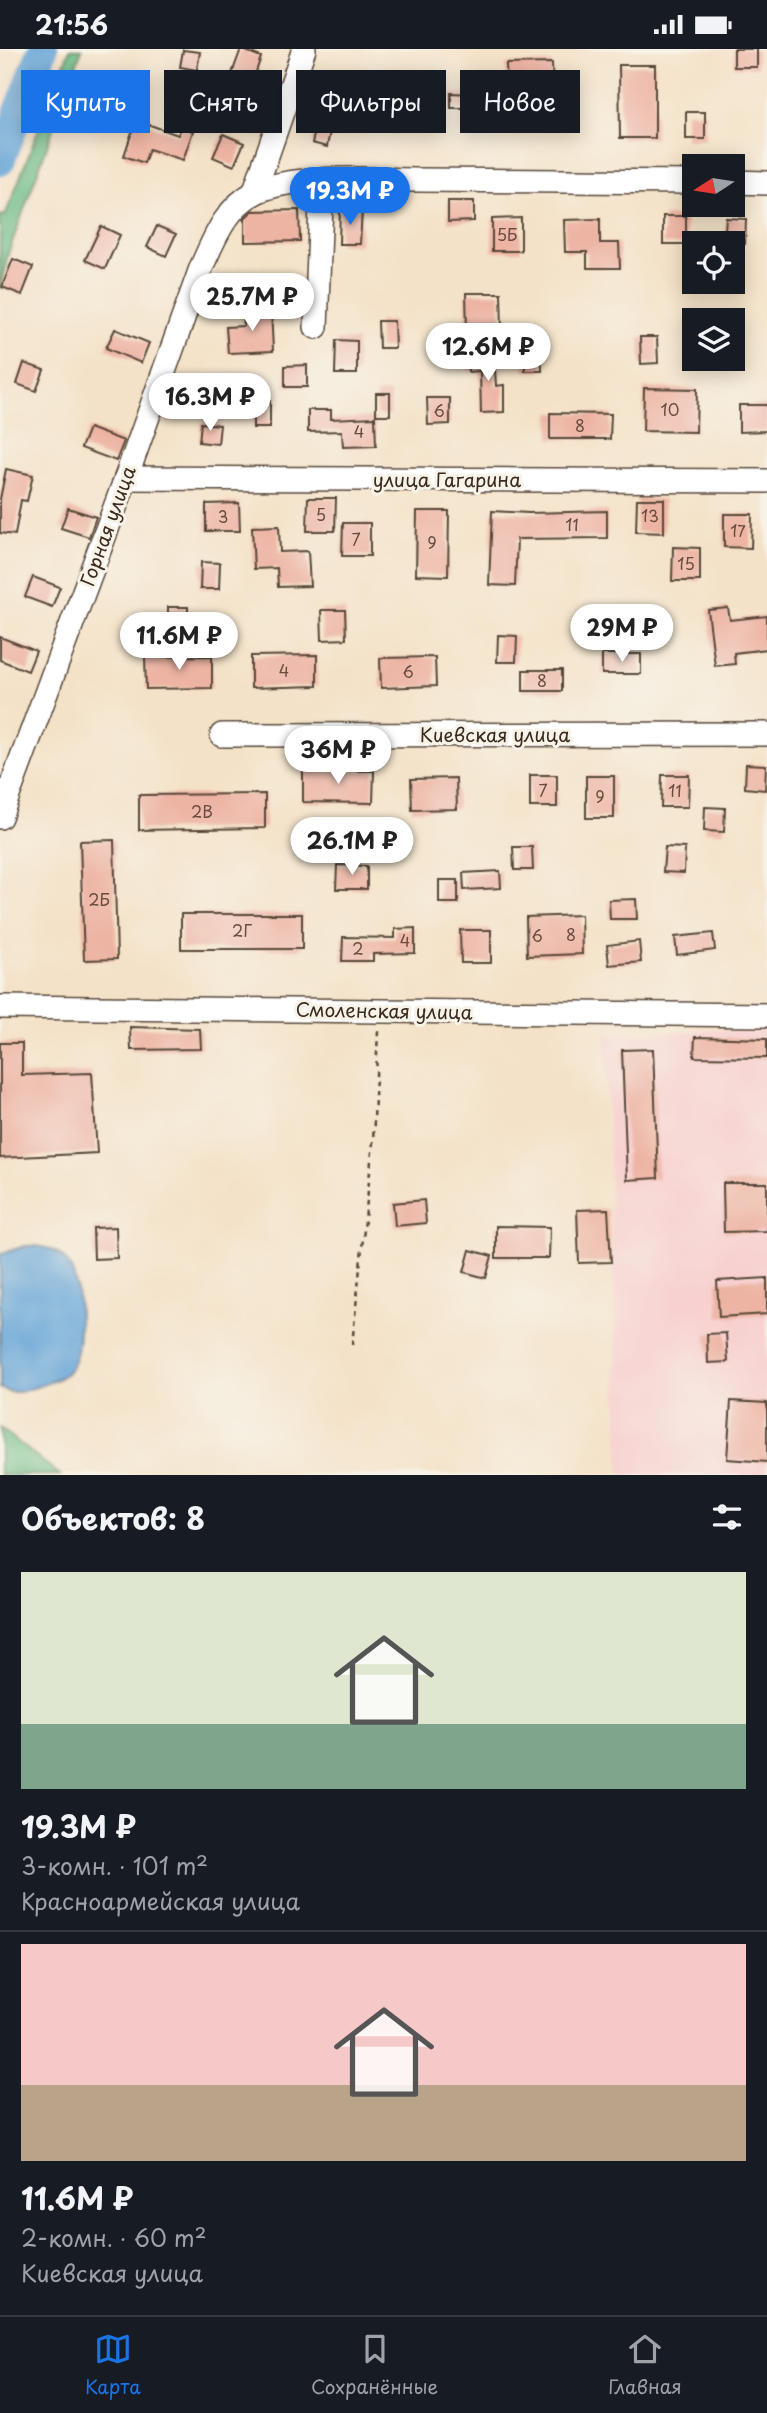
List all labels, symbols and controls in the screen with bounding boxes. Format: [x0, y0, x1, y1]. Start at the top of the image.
text: 21:56 [35, 5, 108, 44]
chip: Купить [21, 70, 150, 133]
chip: Снять [164, 70, 282, 133]
chip: Фильтры [296, 70, 446, 133]
chip: Новое [460, 70, 580, 133]
north arrow [682, 154, 746, 217]
map controls [682, 154, 745, 371]
pin: 19.3M ₽ [285, 167, 415, 227]
text: 19.3M ₽ [306, 172, 394, 207]
house number: 5Б [497, 222, 517, 246]
button: locate [682, 231, 745, 294]
pin: 25.7M ₽ [187, 273, 317, 333]
text: 25.7M ₽ [206, 278, 298, 313]
button: layers [682, 308, 745, 371]
pin: 12.6M ₽ [423, 323, 553, 383]
text: 12.6M ₽ [442, 328, 534, 363]
pin: 16.3M ₽ [145, 373, 275, 433]
text: 16.3M ₽ [165, 378, 255, 413]
house number: 10 [661, 397, 679, 421]
house number: 6 [433, 398, 445, 422]
house number: 8 [575, 413, 585, 437]
house number: 4 [354, 419, 364, 443]
street label: Горная улица [72, 462, 142, 589]
street label: улица Гагарина [373, 465, 521, 493]
house number: 5 [316, 502, 326, 526]
house number: 13 [641, 503, 659, 527]
house number: 3 [218, 504, 228, 528]
house number: 11 [565, 512, 579, 536]
house number: 17 [730, 518, 746, 542]
house number: 7 [351, 527, 361, 551]
house number: 9 [427, 530, 437, 554]
house number: 15 [677, 551, 695, 575]
pin: 29M ₽ [573, 605, 671, 664]
text: 29M ₽ [586, 609, 658, 644]
pin: 11.6M ₽ [114, 613, 244, 672]
text: 11.6M ₽ [136, 617, 222, 652]
house number: 4 [279, 658, 289, 682]
house number: 6 [402, 659, 414, 683]
house number: 8 [537, 668, 547, 692]
street label: Киевская улица [420, 720, 570, 748]
pin: 36M ₽ [289, 727, 387, 786]
text: 36M ₽ [300, 731, 376, 766]
house number: 7 [538, 778, 548, 802]
house number: 11 [668, 778, 682, 802]
house number: 9 [595, 784, 605, 808]
house number: 2В [191, 799, 213, 823]
pin: 26.1M ₽ [287, 817, 417, 877]
text: 26.1M ₽ [306, 822, 398, 857]
house number: 2Б [88, 887, 110, 911]
house number: 2Г [232, 918, 252, 942]
house number: 8 [566, 922, 576, 946]
house number: 6 [531, 923, 543, 947]
house number: 4 [400, 928, 410, 952]
house number: 2 [352, 936, 364, 960]
street label: Смоленская улица [295, 994, 473, 1026]
text: Объектов: 8 [21, 1495, 205, 1540]
icon: filters [708, 1498, 746, 1536]
icon: home [321, 1617, 447, 1743]
text: 19.3M ₽ [21, 1803, 136, 1848]
text: 3-комн. · 101 m² [21, 1848, 208, 1883]
text: Красноармейская улица [21, 1883, 300, 1918]
icon: home [321, 1989, 447, 2115]
text: 11.6M ₽ [21, 2175, 133, 2220]
text: 2-комн. · 60 m² [21, 2220, 207, 2255]
text: Киевская улица [21, 2255, 203, 2290]
tab: Карта [85, 2330, 141, 2400]
tab: Сохранённые [311, 2330, 438, 2400]
tab: Главная [608, 2330, 682, 2400]

